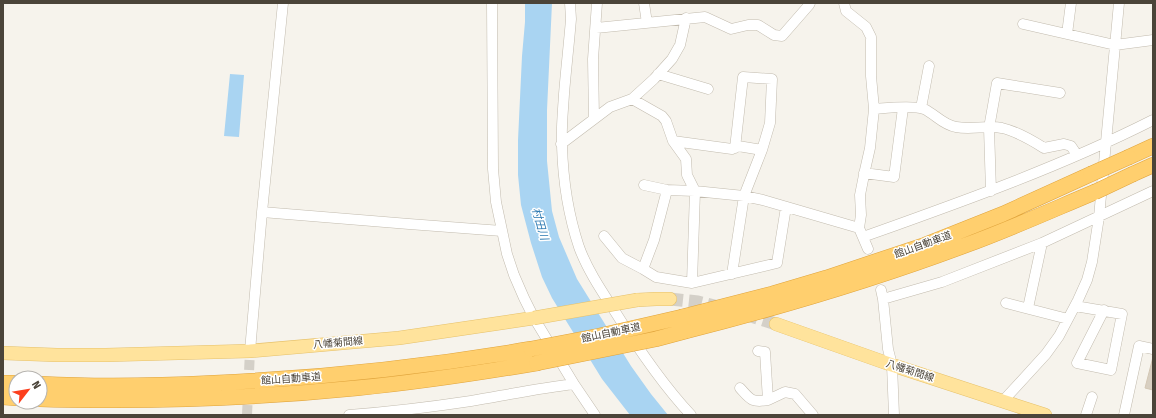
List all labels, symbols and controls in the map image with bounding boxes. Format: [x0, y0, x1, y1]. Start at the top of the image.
water label: 村田川 [529, 206, 551, 243]
street label: 館山自動車道 [893, 229, 953, 261]
street label: 館山自動車道 [580, 321, 642, 345]
street label: 八幡菊間線 [313, 335, 363, 351]
street label: 八幡菊間線 [884, 358, 936, 384]
north arrow [8, 370, 48, 410]
street label: 館山自動車道 [261, 371, 321, 387]
text: N [29, 379, 43, 391]

